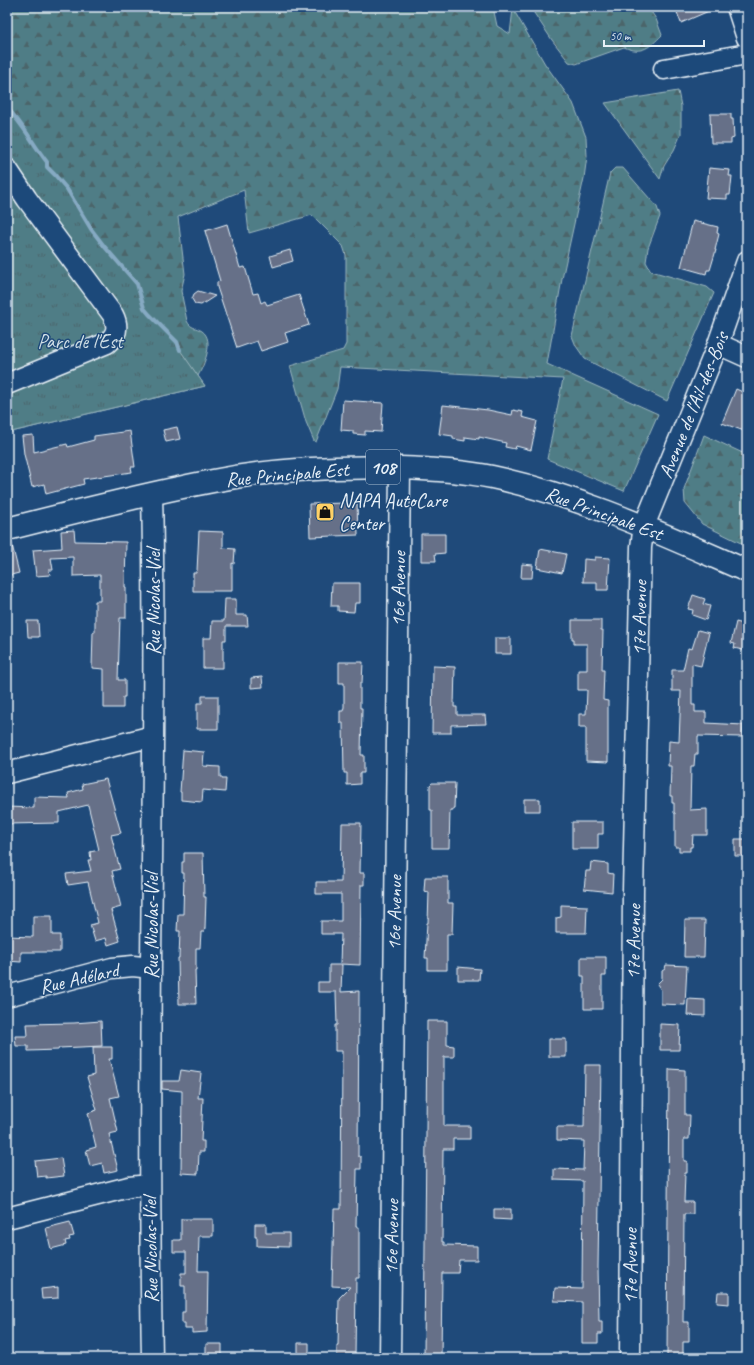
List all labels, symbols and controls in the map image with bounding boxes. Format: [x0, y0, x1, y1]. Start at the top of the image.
scale bar [604, 22, 704, 48]
text: 50 m [610, 28, 632, 44]
street label: Avenue de l'Ail-des-Bois [653, 327, 735, 482]
park label: Parc de l'Est [37, 329, 125, 354]
road number: 108 [366, 450, 400, 484]
street label: Rue Principale Est [224, 456, 352, 492]
street label: Rue Principale Est [542, 481, 668, 547]
place label: NAPA AutoCare Center [339, 488, 448, 536]
shop icon: NAPA AutoCare Center [314, 501, 336, 523]
street label: Rue Nicolas-Viel [141, 545, 166, 655]
street label: 16e Avenue [385, 550, 412, 627]
street label: 17e Avenue [626, 579, 653, 656]
street label: Rue Nicolas-Viel [139, 869, 164, 979]
street label: 16e Avenue [381, 874, 408, 951]
street label: 17e Avenue [620, 903, 647, 980]
street label: Rue Adélard [37, 957, 124, 1000]
street label: Rue Nicolas-Viel [137, 1193, 164, 1303]
street label: 16e Avenue [378, 1198, 405, 1275]
street label: 17e Avenue [618, 1227, 643, 1304]

